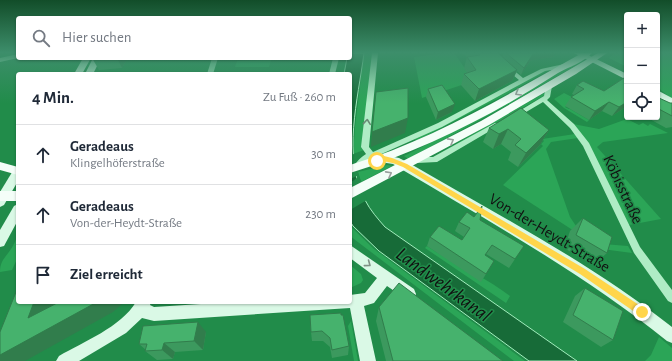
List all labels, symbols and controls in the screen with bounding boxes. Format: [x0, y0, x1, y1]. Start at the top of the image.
map controls [624, 12, 660, 120]
button: + [624, 12, 660, 48]
search box [16, 16, 352, 60]
icon: search [30, 27, 52, 49]
text: Hier suchen [62, 30, 132, 45]
button: − [624, 48, 660, 84]
button: locate [624, 84, 660, 120]
one-way arrow [515, 88, 522, 95]
text: 4 Min. [32, 89, 74, 106]
text: Zu Fuß · 260 m [263, 91, 336, 104]
one-way arrow [362, 119, 371, 125]
text: Geradeaus [70, 139, 134, 154]
one-way arrow [447, 139, 454, 146]
icon: ahead [32, 144, 54, 166]
text: 30 m [311, 148, 336, 161]
route start [368, 152, 386, 170]
street label: Köbisstraße [600, 153, 646, 226]
text: Klingelhöferstraße [70, 157, 165, 170]
one-way arrow [385, 172, 392, 179]
street label: Von-der-Heydt-Straße [486, 190, 613, 276]
text: Geradeaus [70, 199, 134, 214]
icon: ahead [32, 204, 54, 226]
text: 230 m [305, 208, 336, 221]
text: Von-der-Heydt-Straße [70, 217, 182, 230]
water label: Landwehrkanal [392, 244, 495, 326]
one-way arrow [363, 259, 370, 266]
icon: arrive [32, 264, 54, 286]
text: Ziel erreicht [70, 267, 143, 282]
route end [633, 303, 651, 321]

